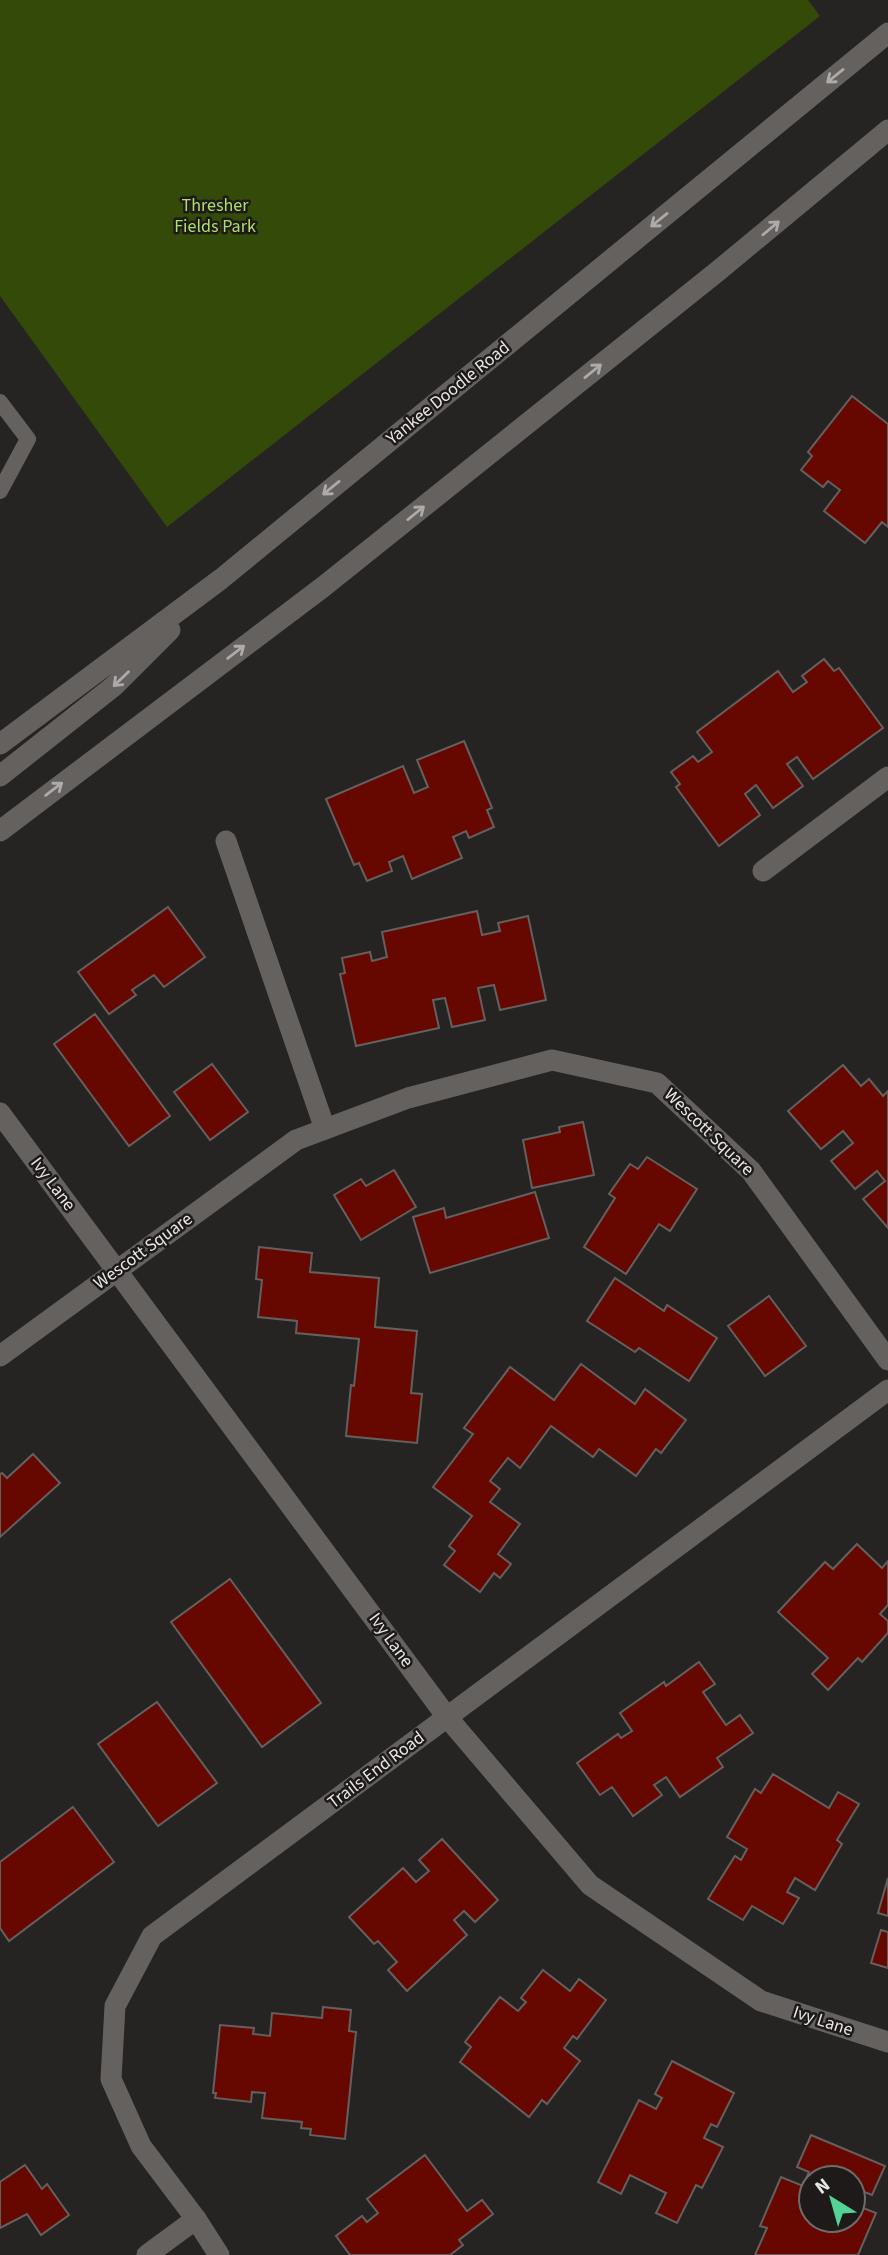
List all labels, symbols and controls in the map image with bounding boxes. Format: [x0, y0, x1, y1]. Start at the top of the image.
one-way arrow [827, 68, 845, 84]
park label: Thresher Fields Park [174, 193, 256, 239]
one-way arrow [651, 212, 669, 228]
one-way arrow [761, 220, 779, 236]
street label: Yankee Doodle Road [380, 335, 515, 451]
one-way arrow [584, 363, 602, 378]
one-way arrow [323, 481, 341, 496]
one-way arrow [406, 505, 424, 520]
one-way arrow [226, 645, 245, 660]
one-way arrow [112, 671, 129, 688]
one-way arrow [45, 782, 63, 797]
street label: Wescott Square [658, 1082, 760, 1182]
street label: Ivy Lane [24, 1152, 82, 1216]
street label: Wescott Square [88, 1207, 198, 1295]
street label: Ivy Lane [363, 1608, 419, 1672]
street label: Trails End Road [322, 1725, 430, 1815]
street label: Ivy Lane [790, 2000, 856, 2042]
north arrow [797, 2164, 867, 2234]
text: N [809, 2172, 836, 2201]

